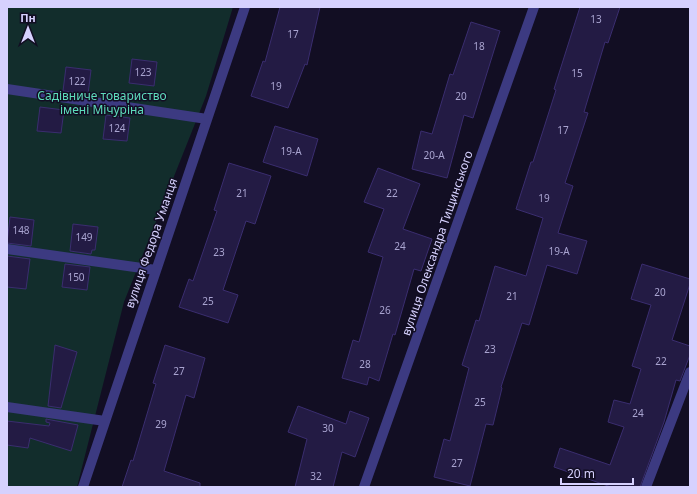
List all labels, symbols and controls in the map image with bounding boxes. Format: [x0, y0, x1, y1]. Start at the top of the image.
north arrow [8, 8, 48, 48]
text: Пн [20, 10, 36, 25]
house number: 13 [590, 12, 602, 26]
house number: 17 [287, 27, 299, 41]
house number: 18 [473, 39, 485, 53]
house number: 123 [134, 65, 152, 79]
house number: 15 [571, 66, 583, 80]
house number: 122 [68, 74, 86, 88]
house number: 19 [270, 79, 282, 93]
park label: Садівниче товариство імені Мічуріна [37, 87, 167, 118]
house number: 20 [455, 89, 467, 103]
house number: 124 [108, 121, 126, 135]
house number: 17 [557, 123, 569, 137]
house number: 19-А [280, 144, 302, 158]
street label: вулиця Олександра Тищинського [397, 148, 477, 338]
house number: 20-А [423, 148, 445, 162]
street label: вулиця Федора Уманця [121, 176, 181, 310]
house number: 21 [236, 186, 248, 200]
house number: 22 [386, 186, 398, 200]
house number: 19 [538, 191, 550, 205]
house number: 148 [12, 223, 30, 237]
house number: 149 [75, 230, 93, 244]
house number: 24 [394, 239, 406, 253]
house number: 19-А [548, 244, 570, 258]
house number: 23 [213, 245, 225, 259]
house number: 150 [67, 270, 85, 284]
house number: 20 [654, 285, 666, 299]
house number: 21 [506, 289, 518, 303]
house number: 25 [202, 294, 214, 308]
house number: 26 [379, 303, 391, 317]
house number: 23 [484, 342, 496, 356]
house number: 22 [655, 354, 667, 368]
house number: 28 [359, 357, 371, 371]
house number: 27 [173, 364, 185, 378]
house number: 25 [474, 395, 486, 409]
house number: 24 [632, 406, 644, 420]
house number: 29 [155, 417, 167, 431]
house number: 30 [322, 421, 334, 435]
house number: 27 [451, 456, 463, 470]
scale bar [561, 460, 633, 486]
text: 20 m [567, 465, 595, 482]
house number: 32 [310, 469, 322, 483]

